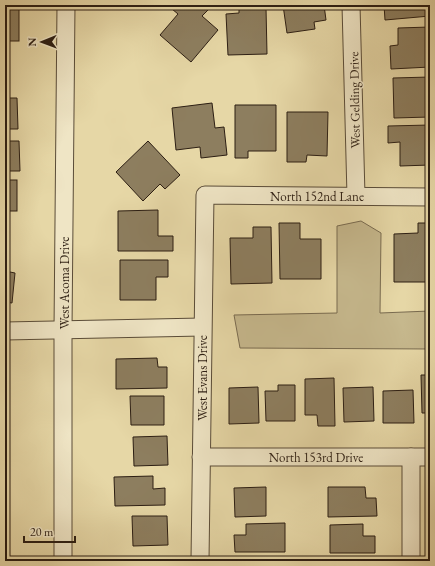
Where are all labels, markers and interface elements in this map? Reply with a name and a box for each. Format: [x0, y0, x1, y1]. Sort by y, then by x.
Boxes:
north arrow [22, 22, 62, 62]
text: N [25, 38, 39, 47]
street label: West Gelding Drive [345, 51, 364, 149]
street label: North 152nd Lane [270, 188, 364, 205]
street label: West Acoma Drive [56, 237, 73, 329]
street label: West Evans Drive [194, 335, 211, 421]
street label: North 153rd Drive [269, 449, 363, 466]
scale bar [24, 518, 75, 544]
text: 20 m [30, 524, 54, 540]

